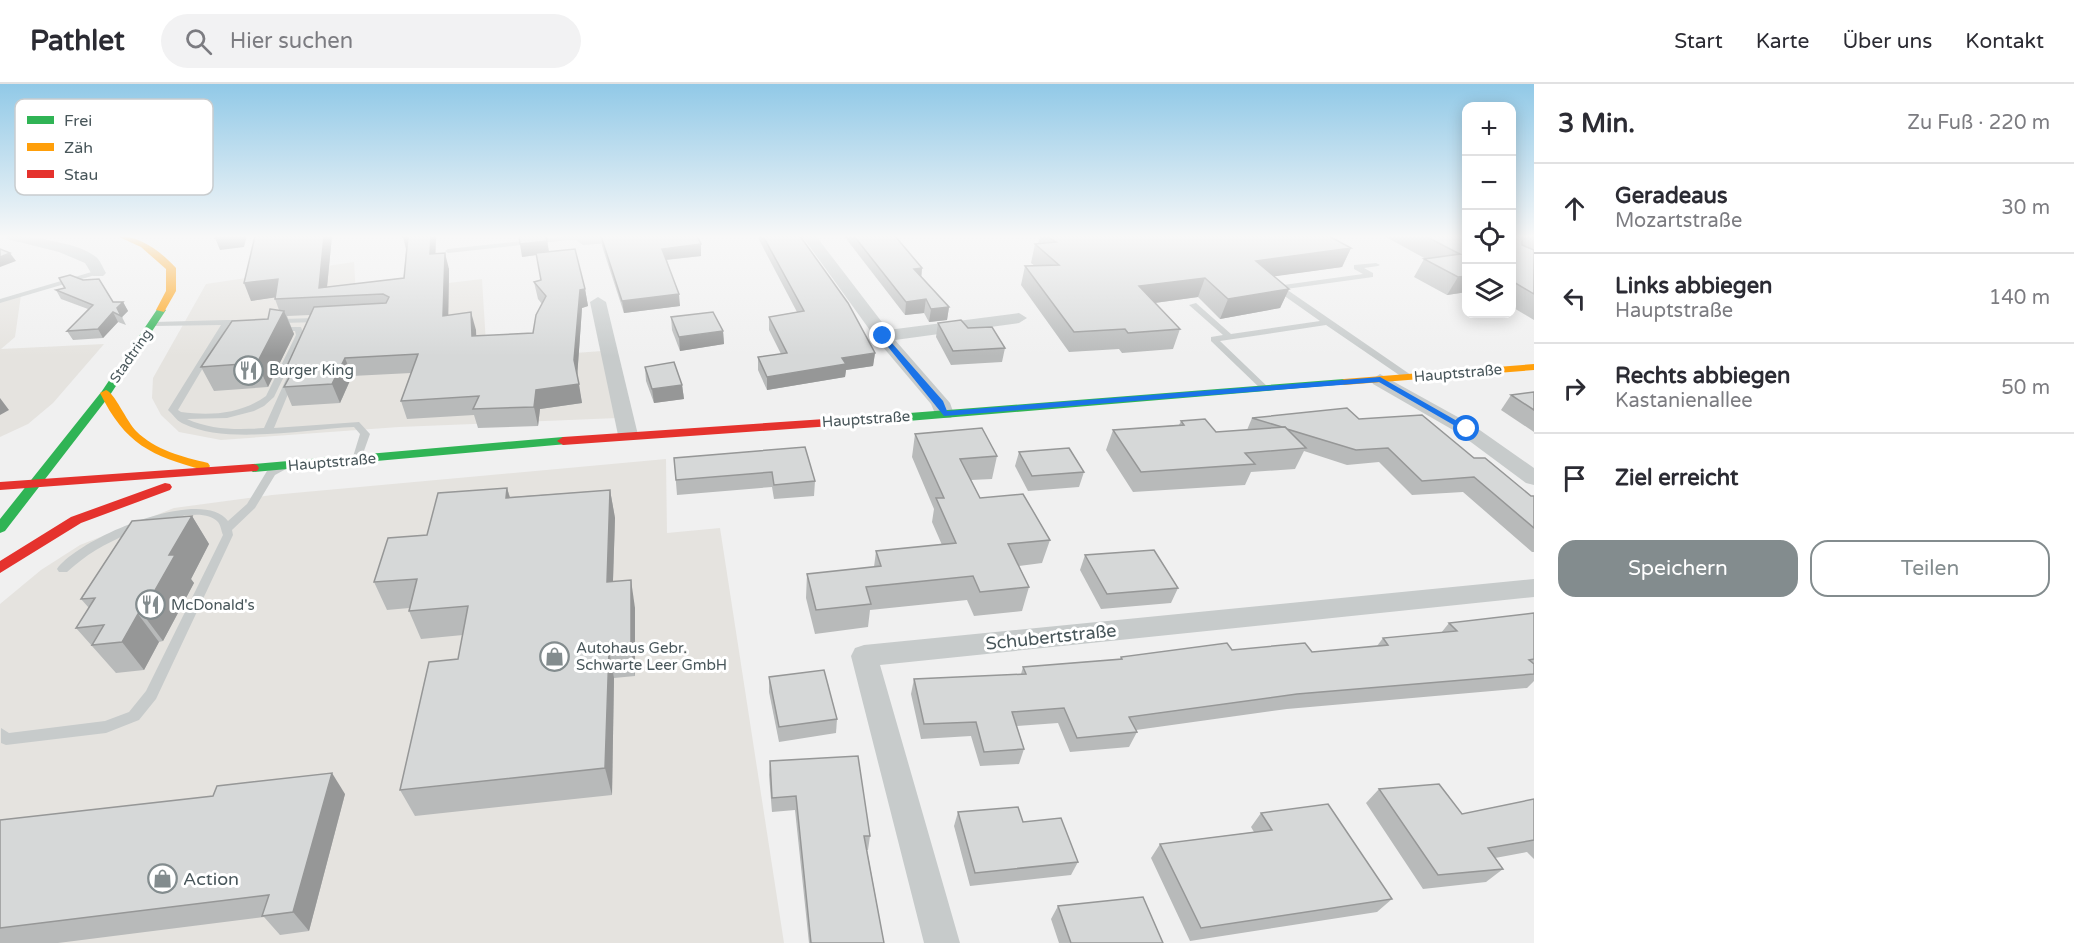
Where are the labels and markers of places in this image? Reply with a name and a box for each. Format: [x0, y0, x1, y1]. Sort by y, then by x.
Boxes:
restaurant icon: Burger King [232, 354, 264, 386]
place label: Burger King [269, 361, 354, 379]
restaurant icon: McDonald's [134, 589, 166, 621]
place label: McDonald's [171, 596, 255, 614]
place label: Autohaus Gebr. Schwarte Leer GmbH [576, 639, 727, 674]
shop icon: Autohaus Gebr. Schwarte Leer GmbH [539, 641, 571, 673]
shop icon: Action [146, 863, 178, 895]
place label: Action [183, 868, 239, 890]

